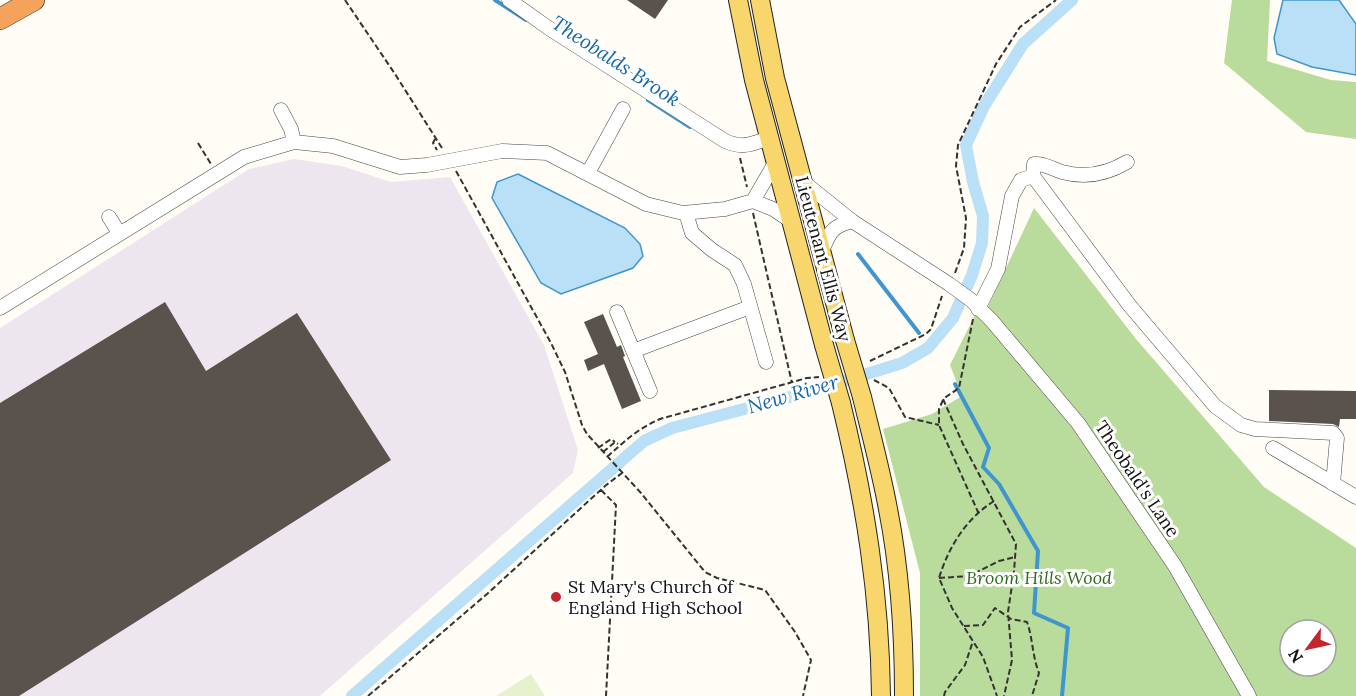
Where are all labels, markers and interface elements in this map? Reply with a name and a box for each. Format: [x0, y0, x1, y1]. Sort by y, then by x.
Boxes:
water label: Theobalds Brook [547, 10, 685, 111]
street label: Lieutenant Ellis Way [790, 174, 857, 345]
water label: New River [744, 368, 842, 418]
street label: Theobald's Lane [1090, 416, 1185, 542]
park label: Broom Hills Wood [966, 566, 1112, 589]
place label: St Mary's Church of England High School [568, 575, 743, 619]
marker: St Mary's Church of England High School [549, 590, 563, 604]
north arrow [1278, 618, 1338, 678]
text: N [1284, 646, 1307, 667]

